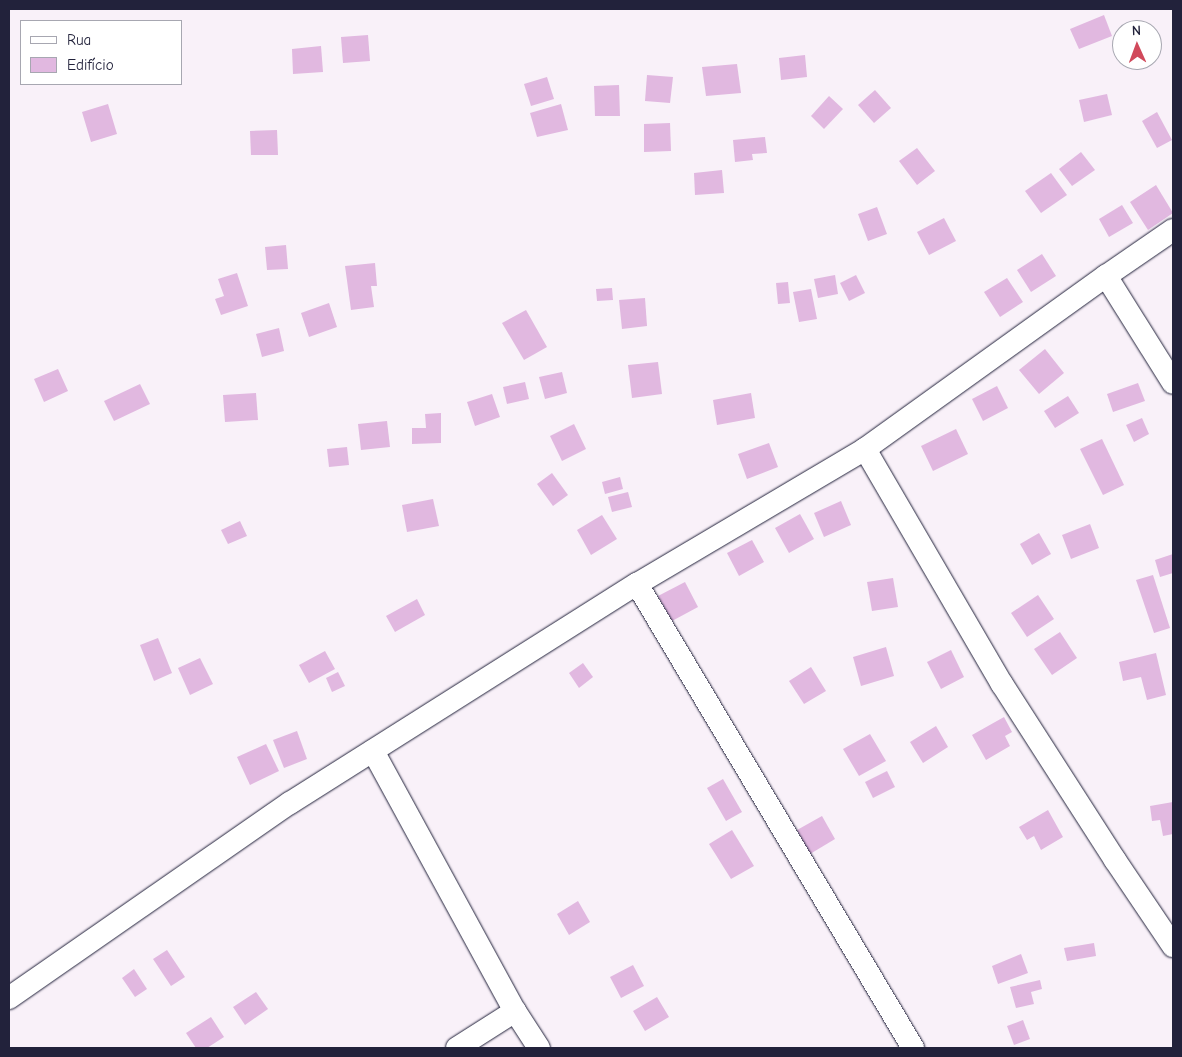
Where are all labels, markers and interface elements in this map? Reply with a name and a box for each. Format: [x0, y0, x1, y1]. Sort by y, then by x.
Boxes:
legend [20, 20, 182, 85]
north arrow [1112, 20, 1162, 70]
text: N [1132, 22, 1141, 39]
text: Rua [67, 31, 91, 49]
text: Edifício [67, 56, 114, 74]

